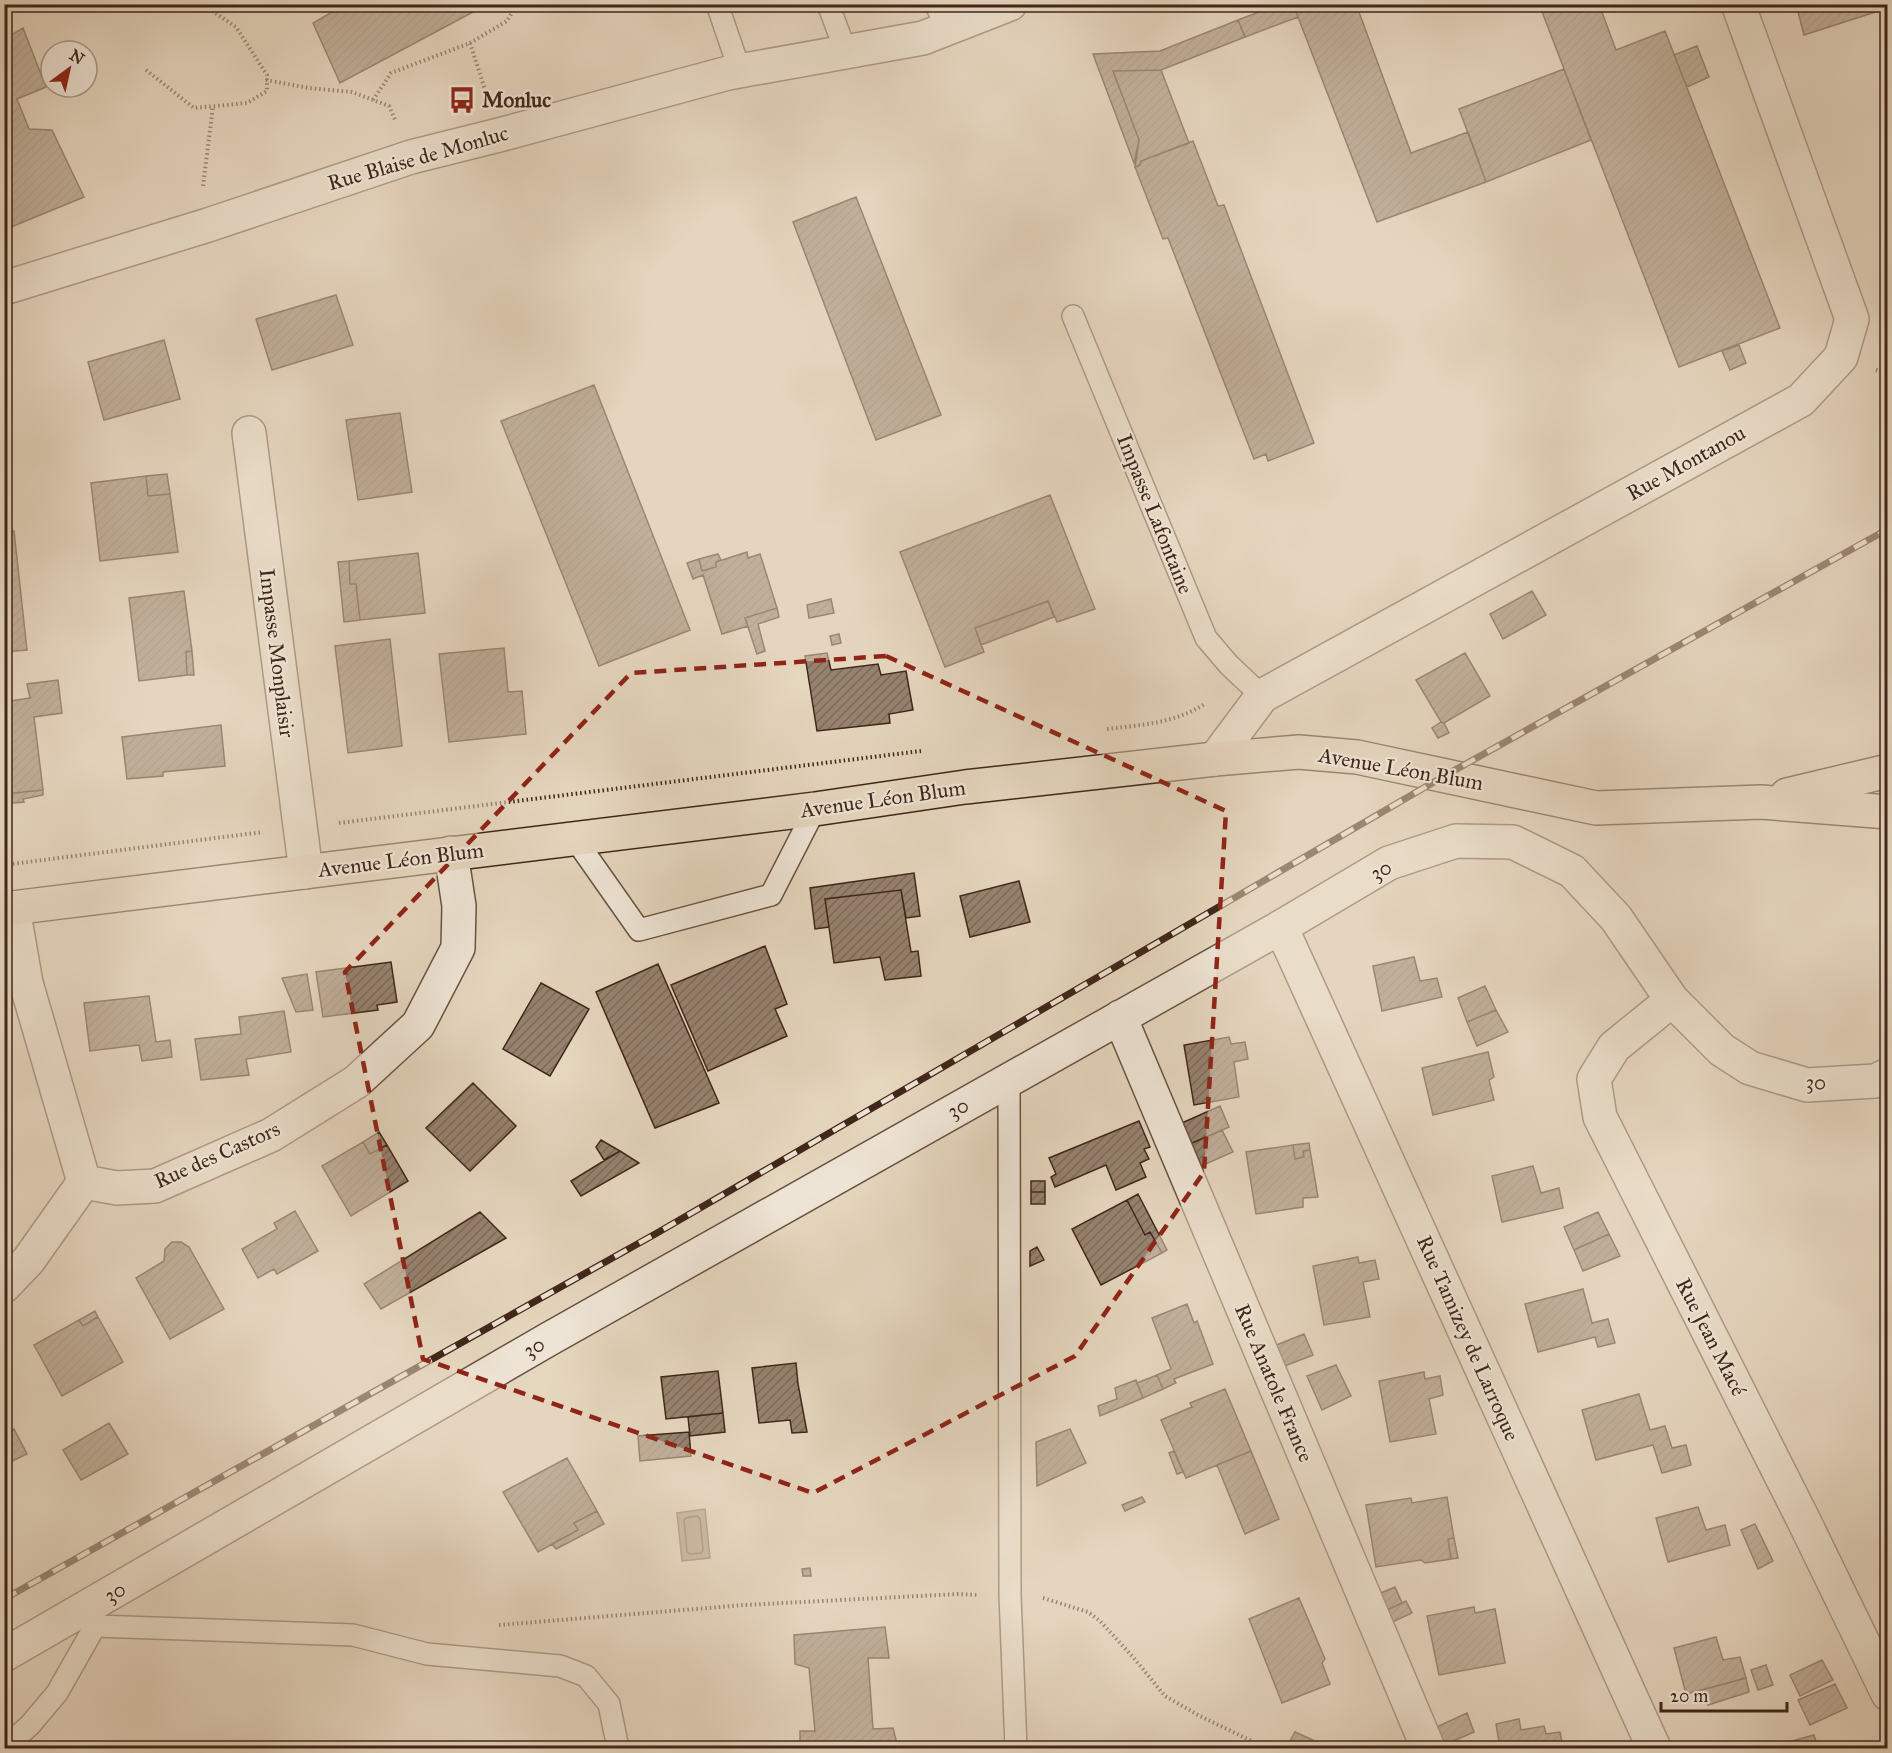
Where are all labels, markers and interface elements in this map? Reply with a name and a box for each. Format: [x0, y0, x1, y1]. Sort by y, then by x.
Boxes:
north arrow [39, 39, 99, 99]
text: N [66, 45, 88, 69]
bus stop icon: Monluc [447, 85, 477, 115]
place label: Monluc [482, 87, 551, 113]
street label: Rue Blaise de Monluc [324, 120, 512, 196]
street label: Rue Montanou [1622, 420, 1750, 506]
street label: Impasse Lafontaine [1111, 430, 1199, 598]
street label: Impasse Monplaisir [254, 567, 300, 739]
street label: Avenue Léon Blum [1316, 742, 1486, 796]
street label: Avenue Léon Blum [798, 774, 968, 824]
street label: Avenue Léon Blum [316, 837, 486, 883]
street label: 30 [1366, 854, 1396, 886]
street label: 30 [1805, 1069, 1827, 1095]
street label: 30 [943, 1092, 973, 1124]
street label: Rue des Castors [150, 1116, 284, 1194]
street label: Rue Tamizey de Larroque [1411, 1231, 1525, 1445]
street label: Rue Jean Macé [1670, 1274, 1752, 1400]
street label: Rue Anatole France [1229, 1300, 1319, 1466]
street label: 30 [519, 1331, 549, 1363]
street label: 30 [100, 1576, 130, 1608]
scale bar [1661, 1675, 1787, 1713]
text: 20 m [1670, 1685, 1708, 1707]

